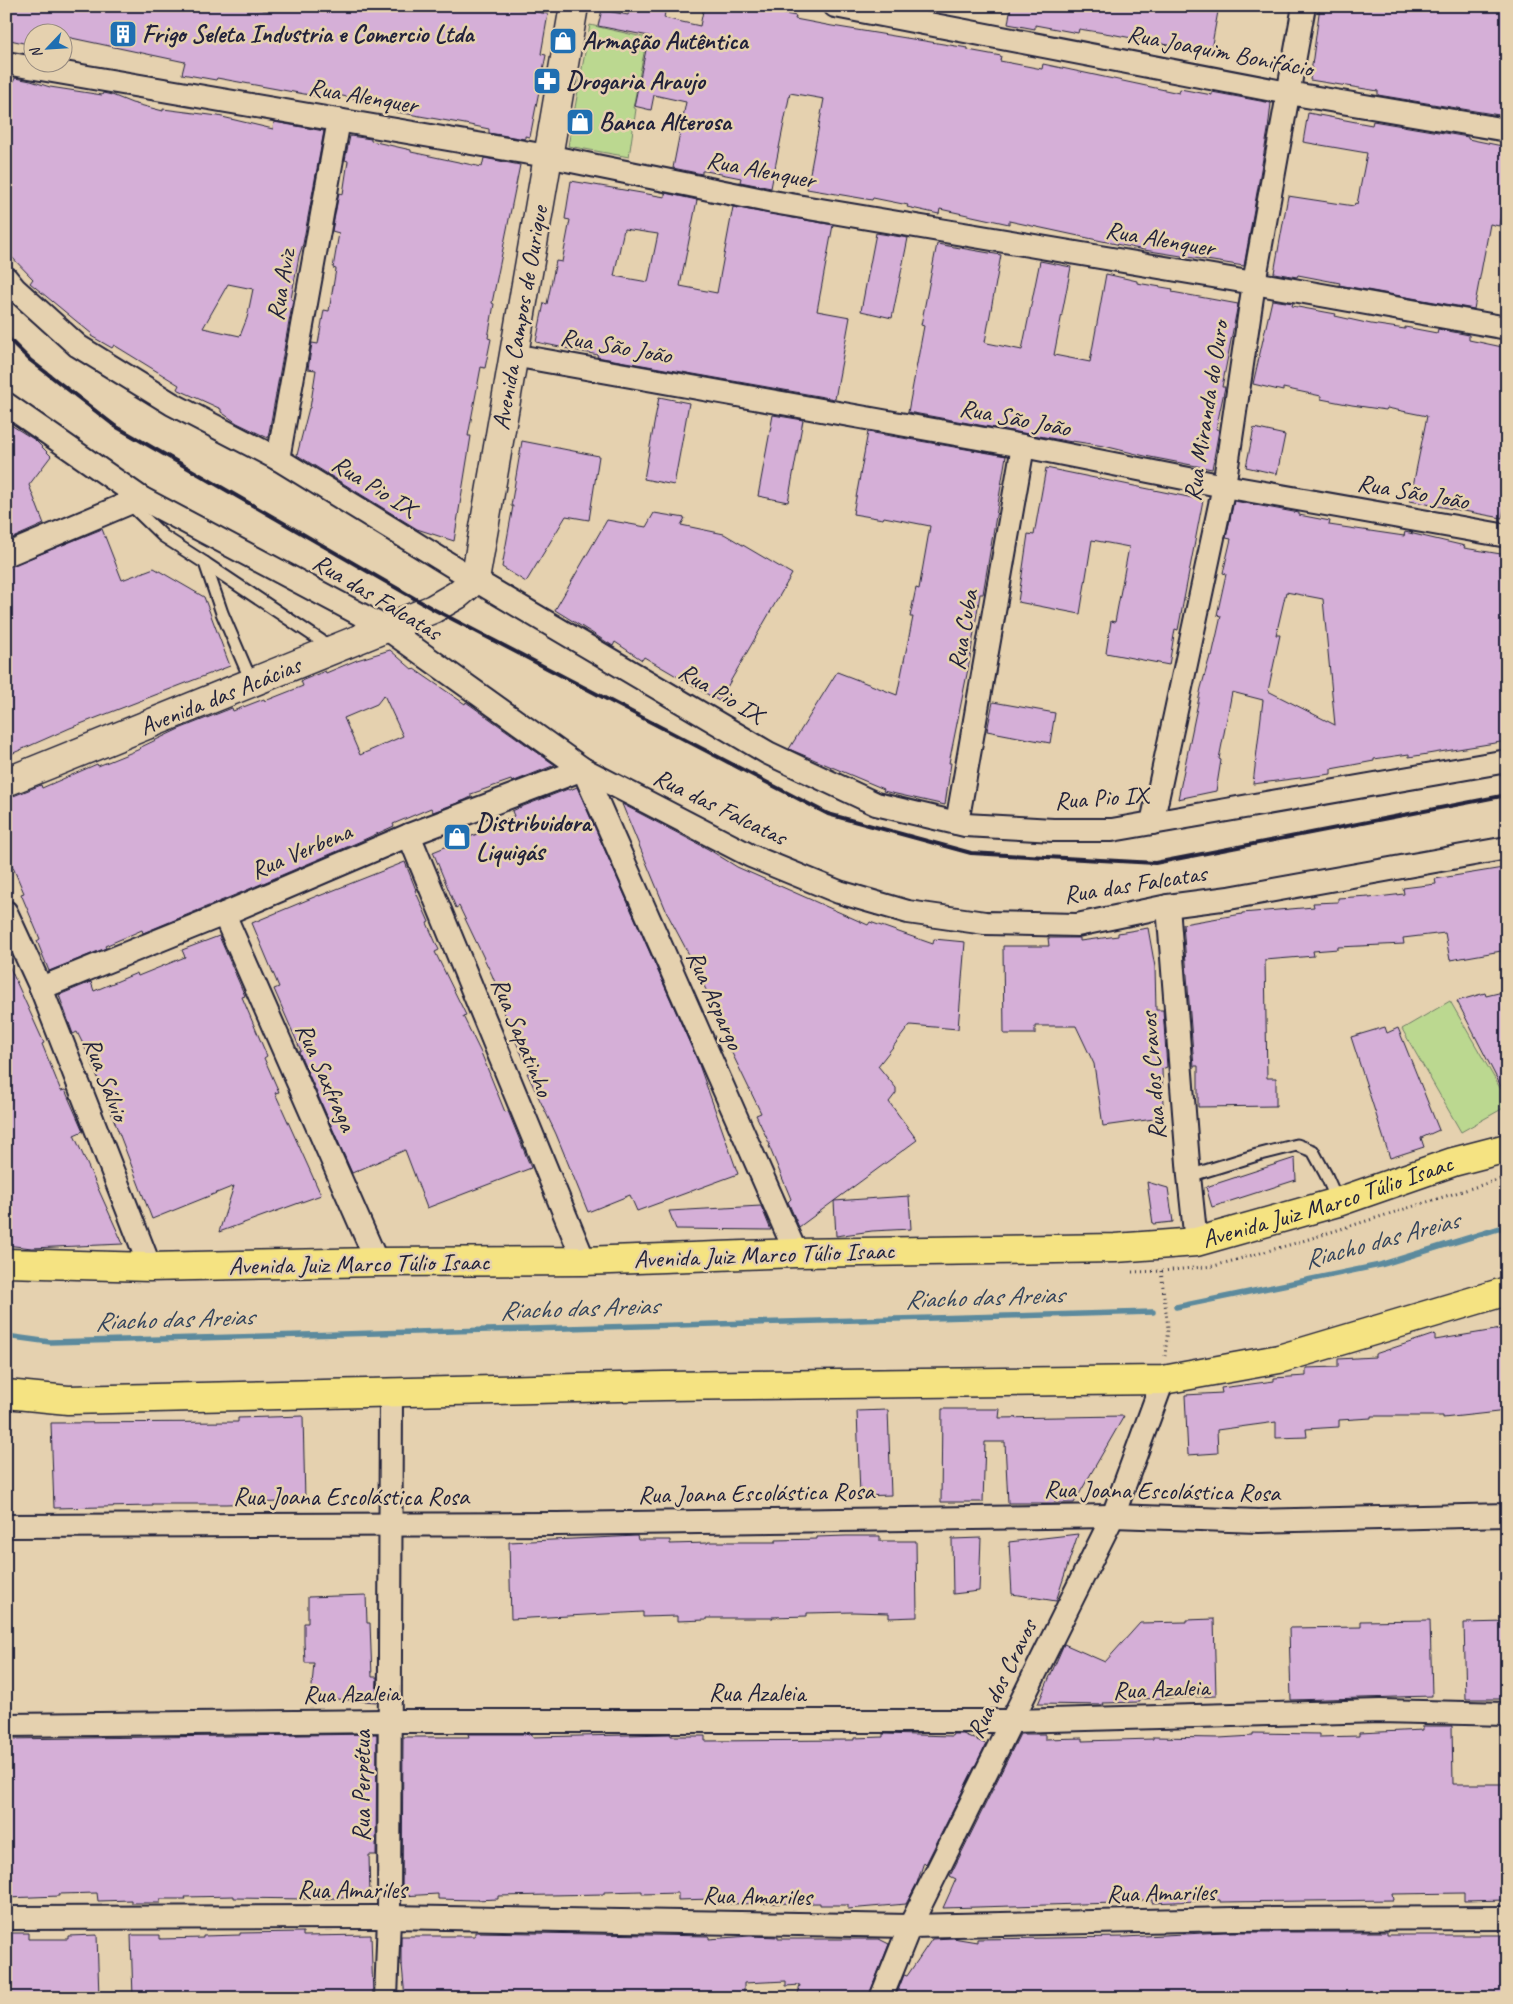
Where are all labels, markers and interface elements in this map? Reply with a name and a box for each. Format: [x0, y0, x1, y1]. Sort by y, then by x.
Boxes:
street label: Rua Joaquim Bonifácio [1124, 17, 1319, 85]
place label: Frigo Seleta Industria e Comercio Ltda [142, 18, 475, 50]
building icon: Frigo Seleta Industria e Comercio Ltda [108, 19, 138, 49]
north arrow [22, 22, 72, 72]
place label: Armação Autêntica [582, 25, 750, 57]
shop icon: Armação Autêntica [548, 26, 578, 56]
text: N [26, 44, 46, 61]
place label: Drogaria Araujo [566, 65, 707, 97]
pharmacy icon: Drogaria Araujo [532, 66, 562, 96]
street label: Rua Alenquer [306, 71, 423, 122]
place label: Banca Alterosa [599, 106, 733, 138]
shop icon: Banca Alterosa [565, 107, 595, 137]
street label: Rua Alenquer [704, 144, 821, 197]
street label: Avenida Campos de Ourique [485, 202, 556, 432]
street label: Rua Alenquer [1103, 214, 1220, 265]
street label: Rua Aviz [259, 245, 303, 323]
street label: Rua Miranda do Ouro [1176, 316, 1237, 503]
street label: Rua São João [558, 321, 675, 372]
street label: Rua São João [957, 392, 1074, 445]
street label: Rua Pio IX [326, 448, 425, 526]
street label: Rua São João [1355, 467, 1472, 518]
street label: Rua das Falcatas [307, 546, 449, 649]
street label: Rua Cuba [940, 585, 986, 673]
street label: Avenida das Acácias [135, 648, 308, 743]
street label: Rua Pio IX [673, 655, 773, 733]
street label: Rua das Falcatas [648, 761, 794, 854]
street label: Rua Pio IX [1053, 779, 1152, 817]
place label: Distribuidora Liquigás [476, 807, 593, 868]
street label: Rua Verbena [246, 815, 358, 887]
shop icon: Distribuidora Liquigás [442, 822, 472, 852]
street label: Rua das Falcatas [1061, 857, 1211, 911]
street label: Rua Aspargo [679, 945, 751, 1056]
street label: Rua Sapatinho [484, 973, 561, 1102]
street label: Rua dos Cravos [1132, 1009, 1173, 1141]
street label: Rua Saxfraga [288, 1018, 365, 1138]
street label: Rua Sálvio [75, 1033, 138, 1128]
street label: Avenida Juiz Marco Túlio Isaac [1198, 1147, 1458, 1256]
water label: Riacho das Areias [1300, 1202, 1466, 1276]
street label: Avenida Juiz Marco Túlio Isaac [633, 1234, 896, 1276]
street label: Avenida Juiz Marco Túlio Isaac [228, 1246, 490, 1282]
water label: Riacho das Areias [904, 1278, 1068, 1316]
water label: Riacho das Areias [499, 1289, 663, 1327]
water label: Riacho das Areias [94, 1300, 258, 1338]
street label: Rua Joana Escolástica Rosa [1044, 1473, 1282, 1509]
street label: Rua Joana Escolástica Rosa [638, 1475, 876, 1511]
street label: Rua Joana Escolástica Rosa [233, 1481, 471, 1513]
street label: Rua dos Cravos [960, 1612, 1046, 1744]
street label: Rua Azaleia [1112, 1671, 1213, 1707]
street label: Rua Azaleia [303, 1677, 402, 1711]
street label: Rua Azaleia [709, 1677, 808, 1709]
street label: Rua Perpétua [346, 1728, 378, 1842]
street label: Rua Amariles [297, 1874, 409, 1906]
street label: Rua Amariles [1106, 1876, 1218, 1910]
street label: Rua Amariles [702, 1879, 814, 1913]

